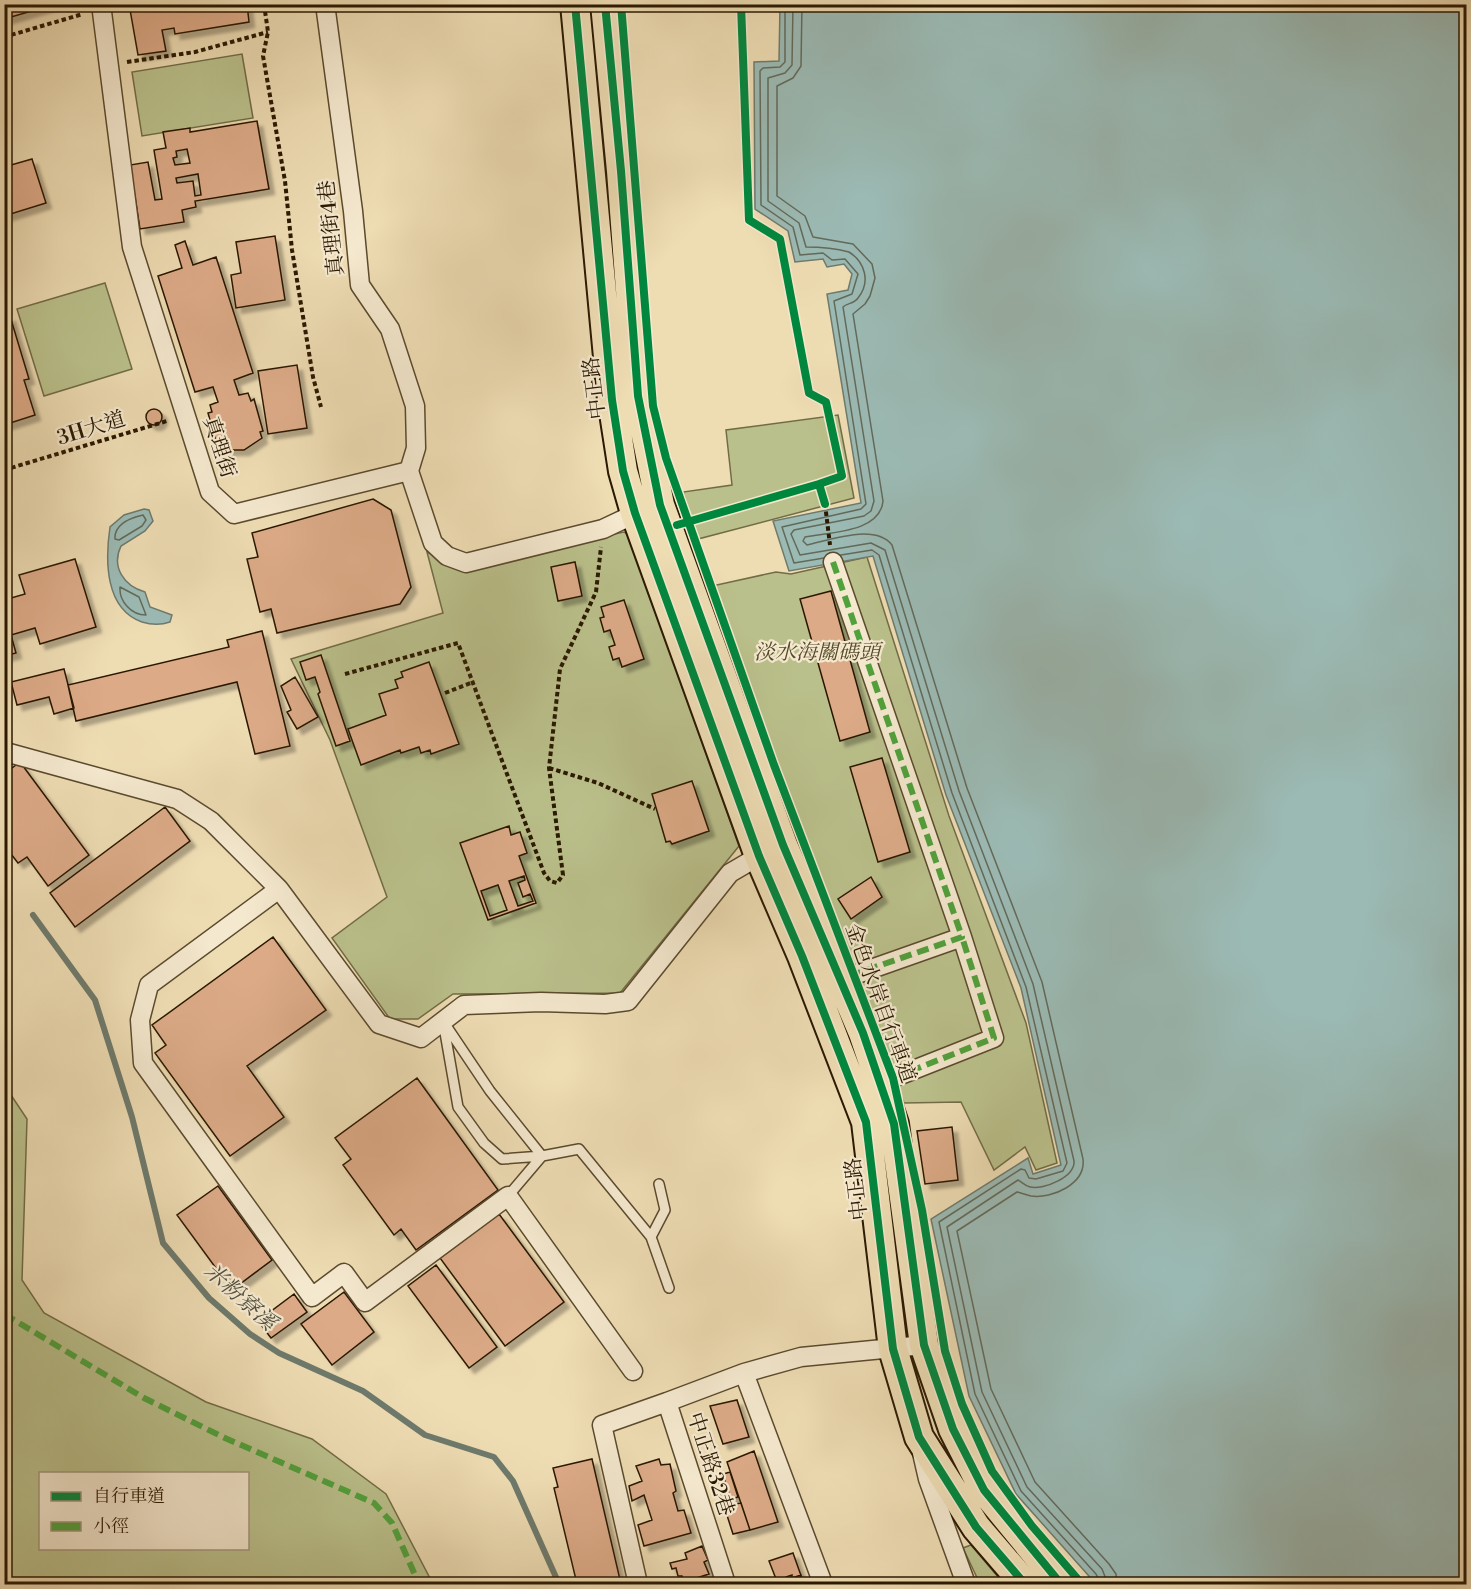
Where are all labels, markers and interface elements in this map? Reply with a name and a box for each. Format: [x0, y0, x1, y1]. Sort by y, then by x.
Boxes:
street label: 真理街4巷 [314, 179, 350, 277]
street label: 中正路 [578, 355, 612, 421]
street label: 3H大道 [54, 406, 129, 452]
street label: 真理街 [197, 413, 241, 481]
park label: 淡水海關碼頭 [754, 640, 884, 666]
street label: 金色水岸自行車道 [839, 920, 921, 1087]
street label: 中正路 [840, 1156, 874, 1222]
water label: 米粉寮溪 [198, 1258, 283, 1338]
street label: 中正路32巷 [681, 1409, 739, 1519]
legend [39, 1472, 249, 1550]
text: 自行車道 [93, 1485, 165, 1508]
text: 小徑 [93, 1515, 129, 1538]

